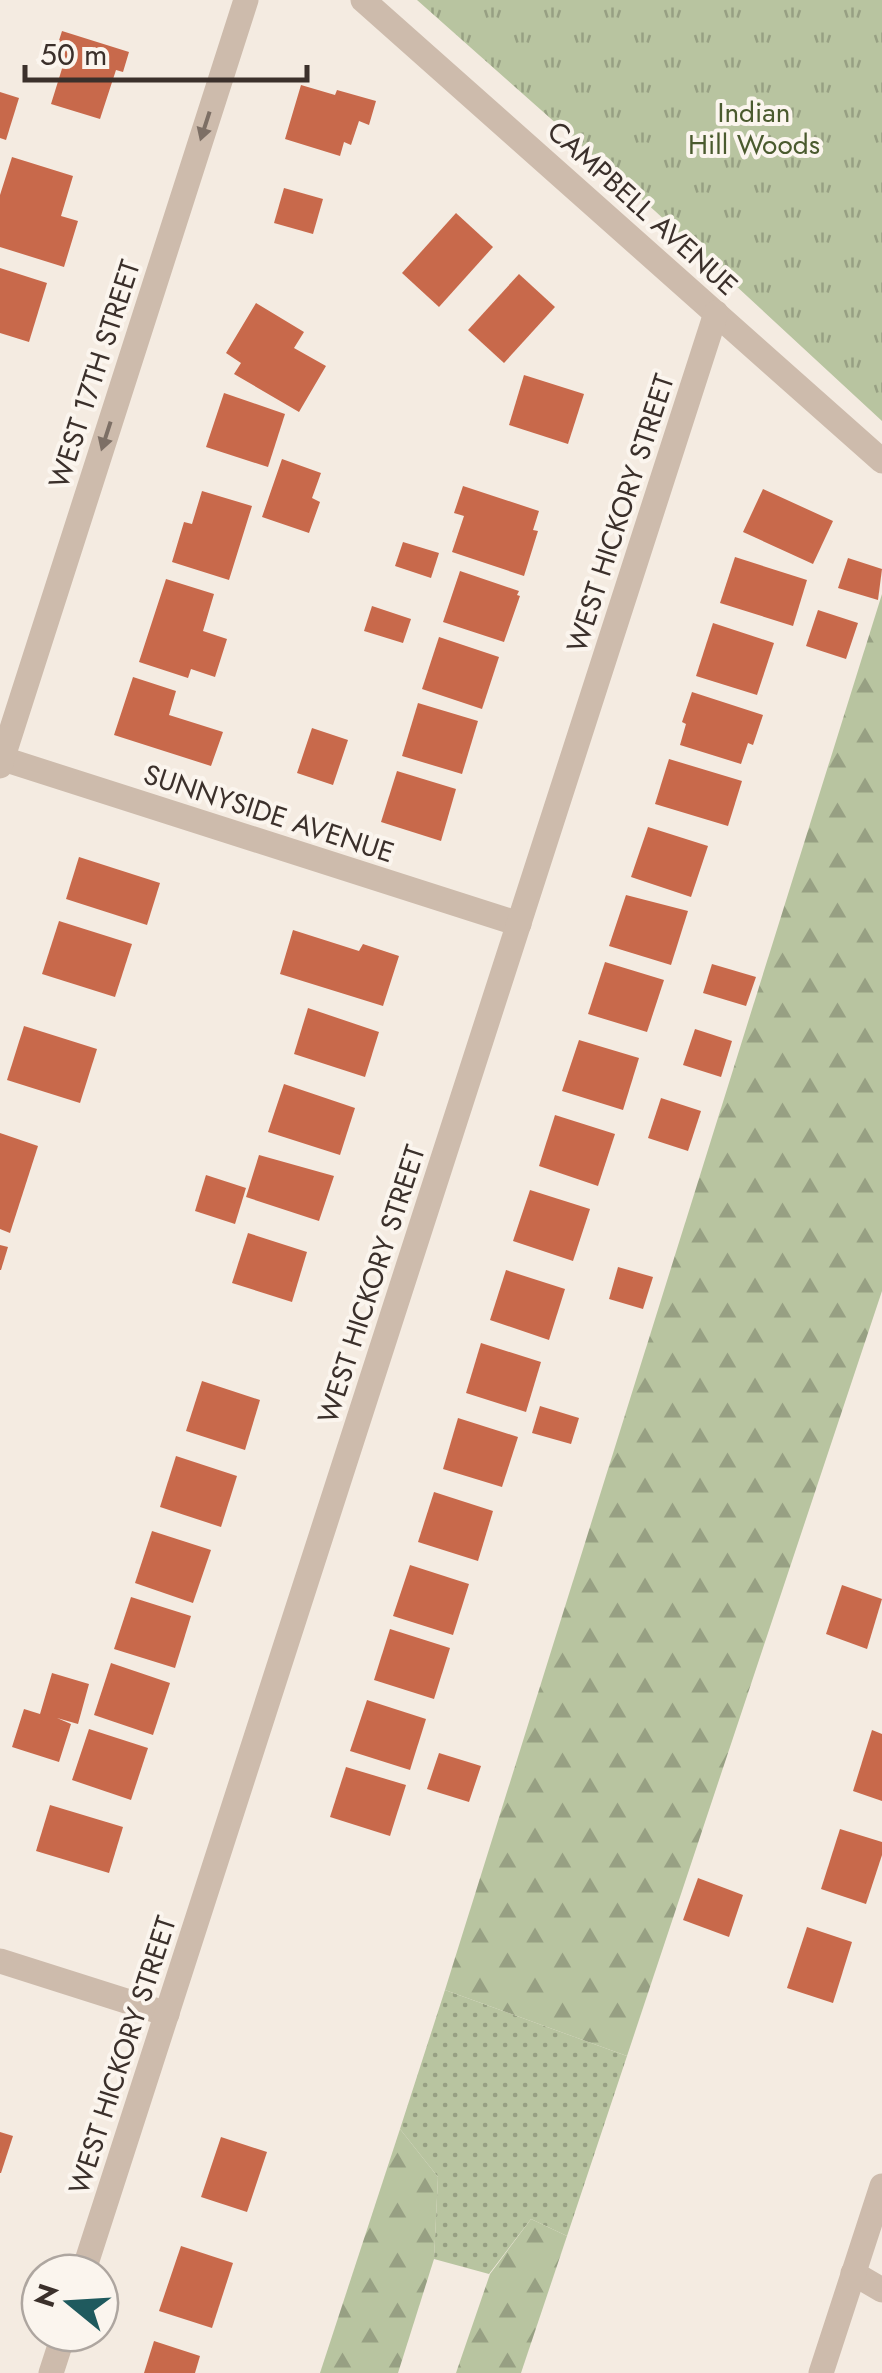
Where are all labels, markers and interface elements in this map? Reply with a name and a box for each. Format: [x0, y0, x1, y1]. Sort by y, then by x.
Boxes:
scale bar [25, 20, 308, 82]
text: 50 m [40, 33, 107, 76]
park label: Indian Hill Woods [688, 92, 820, 165]
one-way arrow [197, 111, 212, 141]
street label: CAMPBELL AVENUE [538, 111, 747, 305]
street label: WEST 17TH STREET [38, 255, 151, 493]
street label: WEST HICKORY STREET [556, 369, 685, 657]
one-way arrow [98, 421, 113, 451]
street label: SUNNYSIDE AVENUE [138, 754, 399, 873]
street label: WEST HICKORY STREET [307, 1140, 436, 1428]
street label: WEST HICKORY STREET [58, 1911, 187, 2199]
north arrow [20, 2253, 120, 2353]
text: N [24, 2279, 70, 2312]

